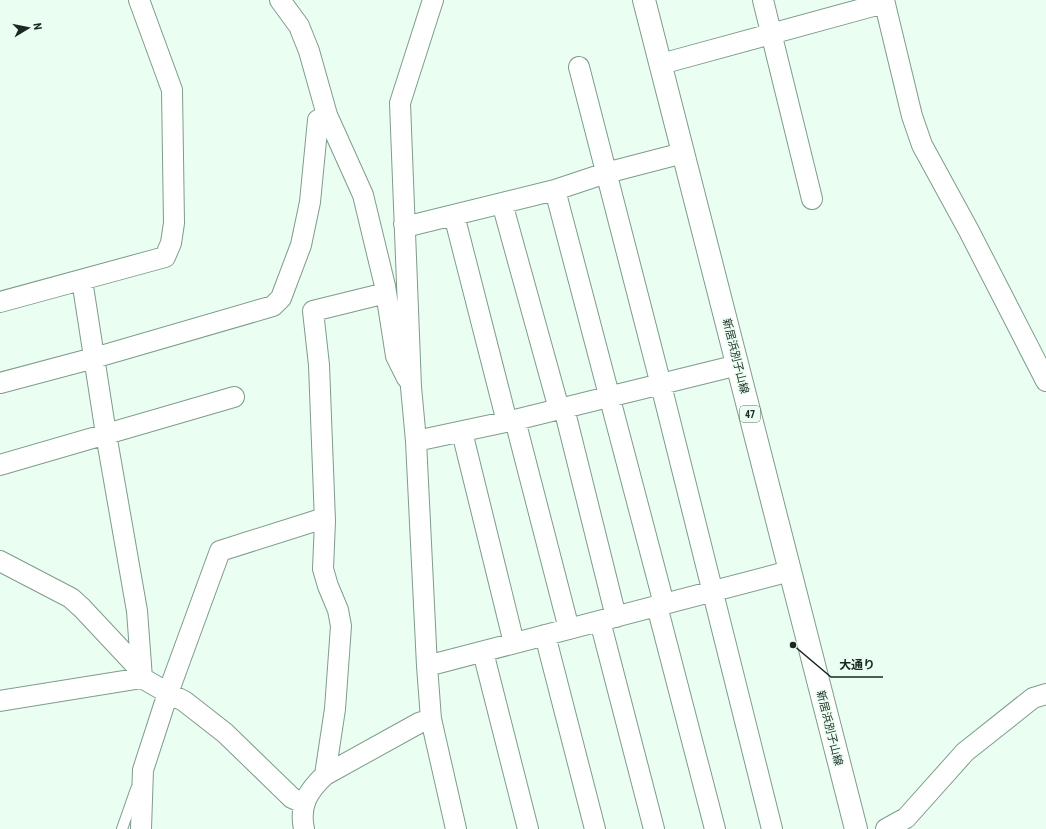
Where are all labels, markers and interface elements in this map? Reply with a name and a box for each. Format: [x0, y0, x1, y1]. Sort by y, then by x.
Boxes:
north arrow [8, 8, 48, 48]
text: N [30, 22, 44, 31]
street label: 新居浜別子山線 [720, 317, 751, 395]
road number: 47 [740, 406, 760, 422]
callout: 大通り [831, 653, 883, 677]
text: 大通り [839, 658, 875, 672]
street label: 新居浜別子山線 [814, 689, 845, 767]

